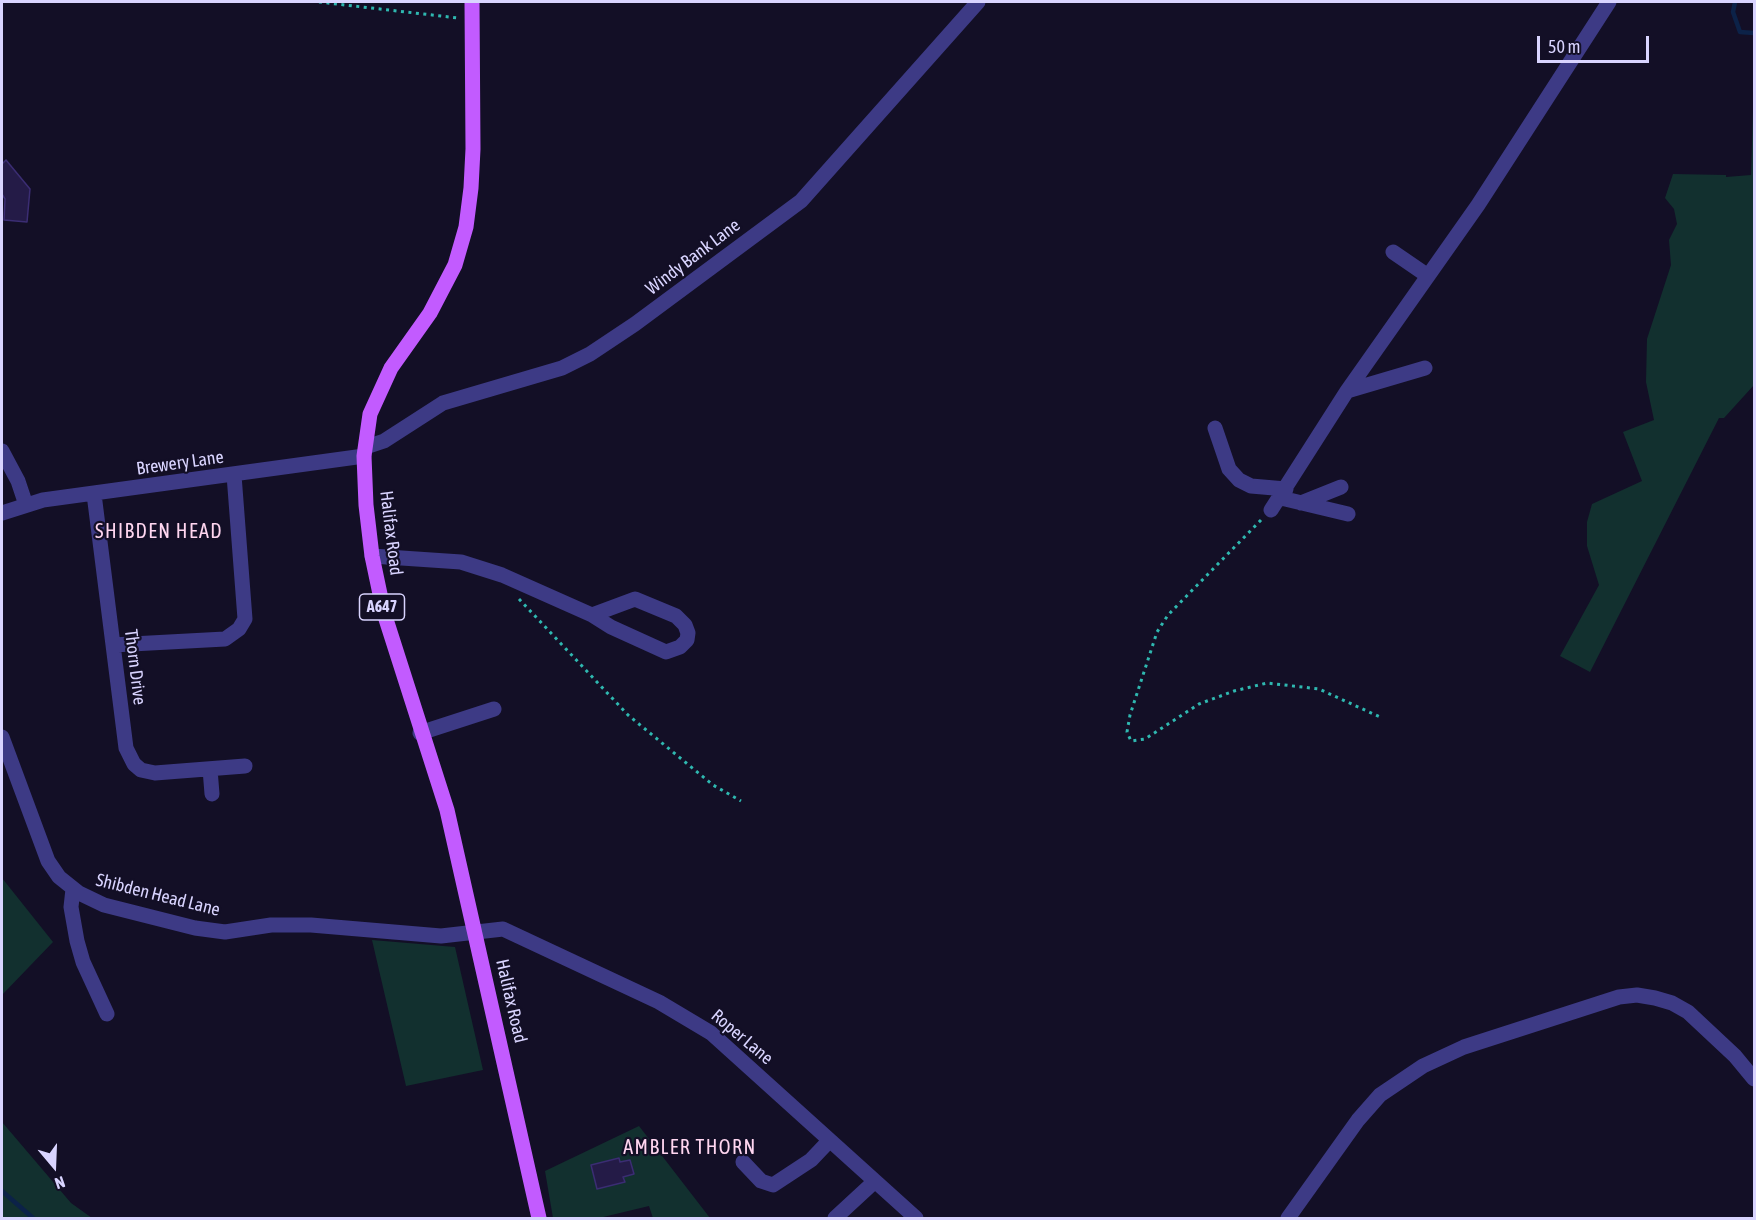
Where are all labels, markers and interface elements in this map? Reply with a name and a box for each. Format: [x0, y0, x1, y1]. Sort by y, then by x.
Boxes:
scale bar [1540, 24, 1652, 62]
text: 50 m [1548, 36, 1580, 57]
street label: Windy Bank Lane [642, 214, 744, 300]
street label: Brewery Lane [135, 446, 225, 480]
street label: Halifax Road [375, 489, 407, 577]
district label: SHIBDEN HEAD [95, 520, 223, 544]
road number: A647 [360, 594, 404, 620]
street label: Thorn Drive [120, 628, 150, 706]
street label: Shibden Head Lane [94, 869, 222, 921]
street label: Halifax Road [491, 957, 531, 1045]
street label: Roper Lane [707, 1005, 777, 1069]
north arrow [24, 1136, 84, 1196]
district label: AMBLER THORN [623, 1136, 757, 1160]
text: N [52, 1173, 67, 1193]

